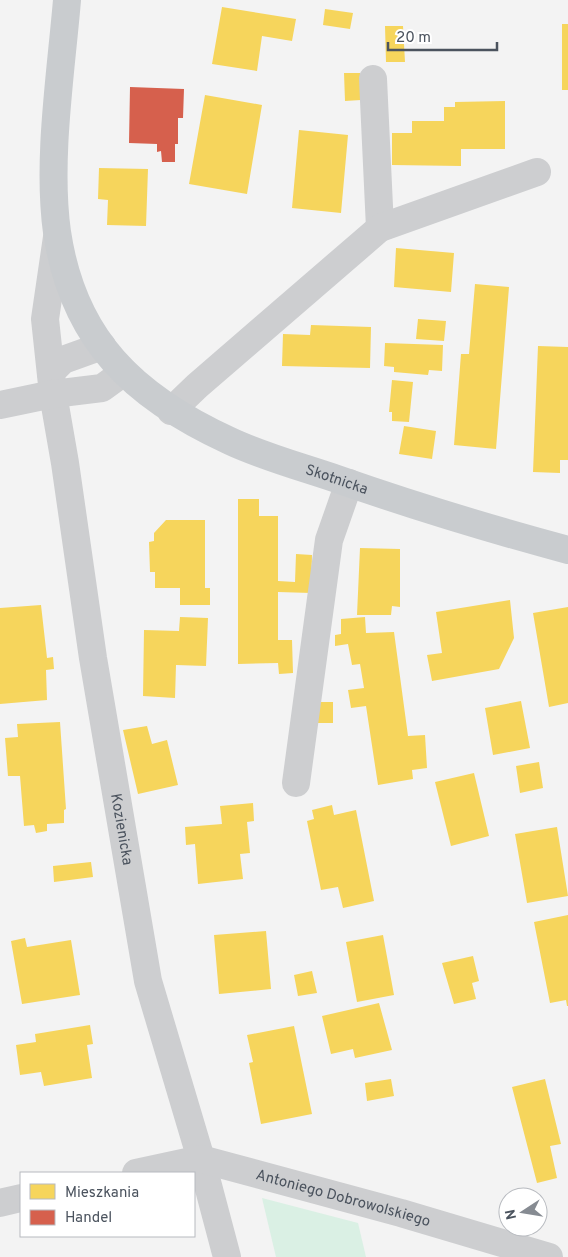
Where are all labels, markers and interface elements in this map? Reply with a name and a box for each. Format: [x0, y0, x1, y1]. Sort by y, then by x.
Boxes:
scale bar [388, 20, 497, 52]
text: 20 m [396, 29, 431, 48]
street label: Skotnicka [303, 461, 370, 500]
street label: Kozienicka [105, 792, 136, 867]
street label: Antoniego Dobrowolskiego [253, 1166, 433, 1232]
legend [20, 1172, 195, 1237]
text: Mieszkania [65, 1184, 139, 1203]
north arrow [498, 1187, 548, 1237]
text: N [502, 1208, 521, 1221]
text: Handel [65, 1209, 112, 1228]

